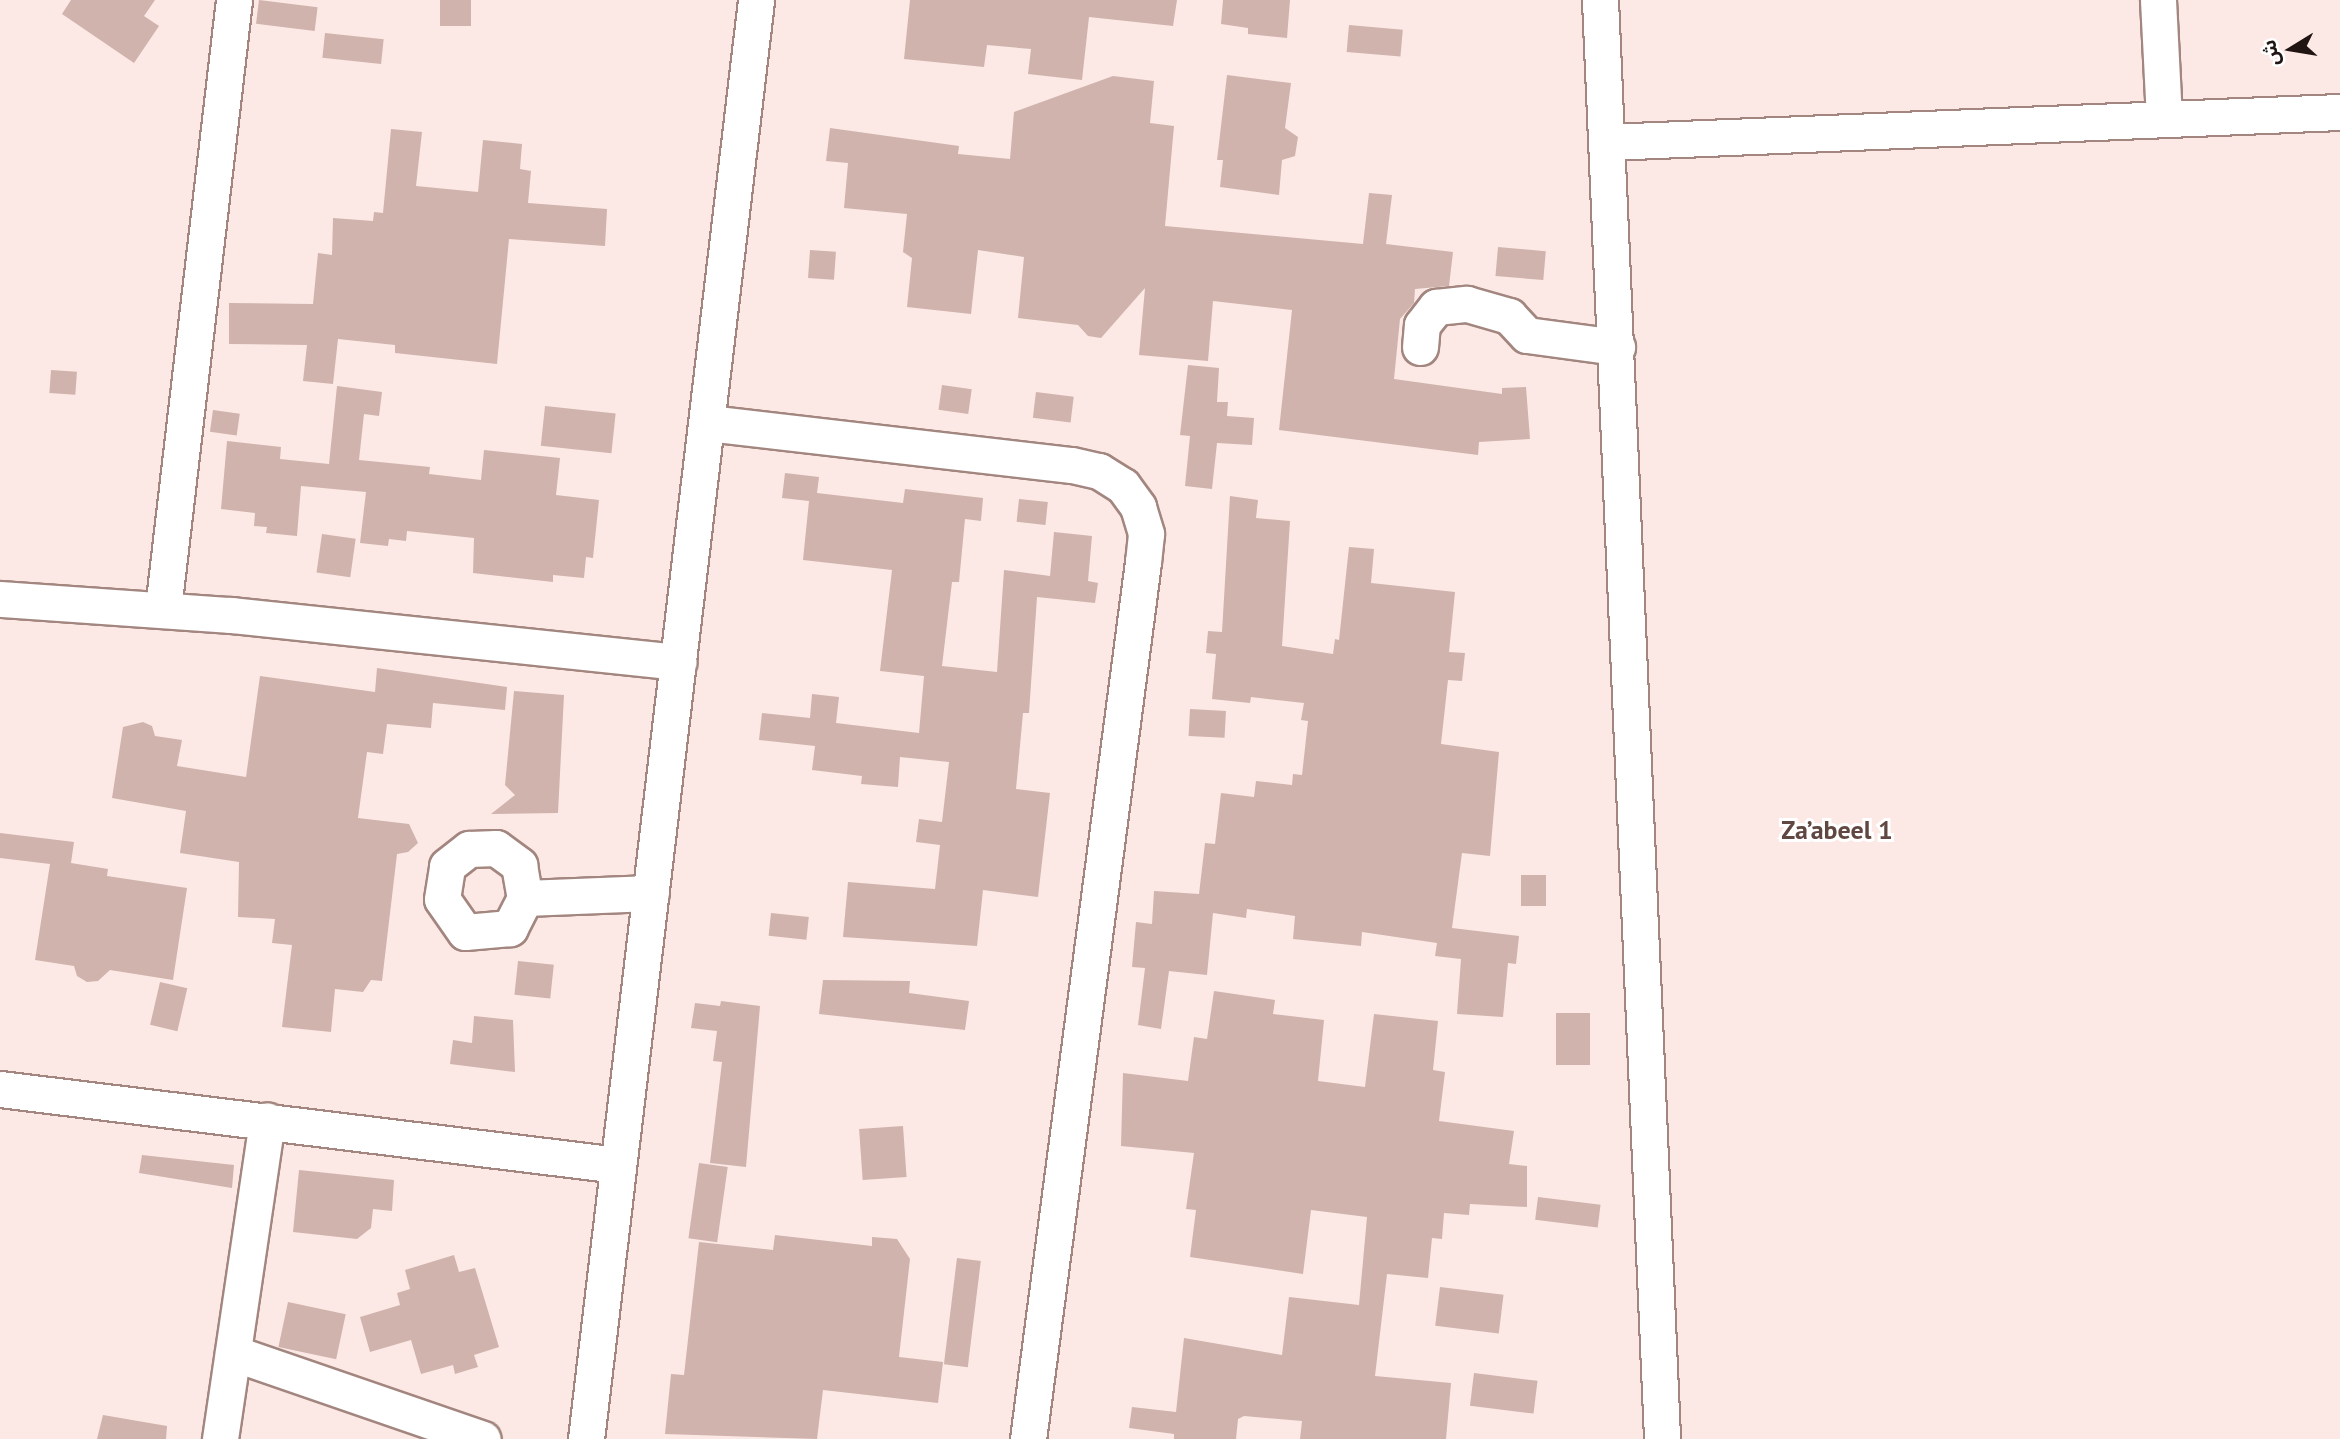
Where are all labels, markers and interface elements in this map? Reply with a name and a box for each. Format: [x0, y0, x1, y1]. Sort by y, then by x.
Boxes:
north arrow [2256, 14, 2326, 84]
text: ش [2256, 38, 2285, 68]
district label: Za’abeel 1 [1781, 814, 1893, 846]

